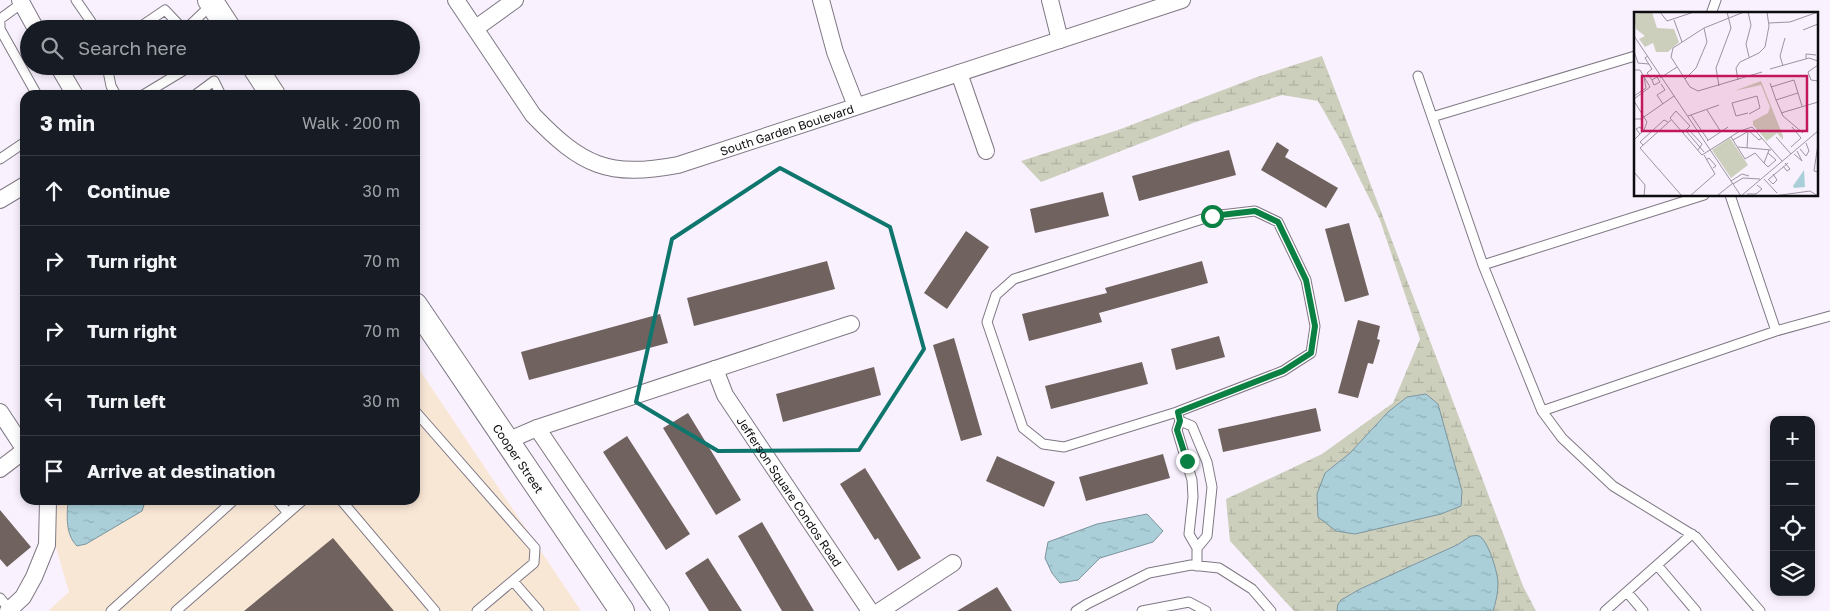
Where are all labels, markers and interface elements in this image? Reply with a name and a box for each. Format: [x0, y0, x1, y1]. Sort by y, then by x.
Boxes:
inset map [1634, 12, 1818, 196]
search box [20, 20, 420, 75]
icon: search [38, 34, 66, 62]
text: Search here [78, 36, 187, 59]
street label: South Garden Boulevard [718, 100, 856, 158]
text: 3 min [40, 110, 95, 136]
text: Walk · 200 m [302, 113, 400, 133]
icon: ahead [40, 177, 68, 205]
text: Continue [87, 179, 170, 202]
text: 30 m [363, 181, 400, 201]
route start [1201, 205, 1224, 228]
icon: right [40, 247, 68, 275]
text: Turn right [87, 249, 177, 272]
text: 70 m [363, 251, 400, 271]
icon: right [40, 317, 68, 345]
text: Turn right [87, 319, 177, 342]
text: 70 m [363, 321, 400, 341]
icon: left [40, 387, 68, 415]
text: Turn left [87, 389, 166, 412]
text: 30 m [363, 391, 400, 411]
street label: Jefferson Square Condos Road [734, 413, 846, 569]
map controls [1770, 416, 1815, 596]
button: + [1770, 416, 1815, 461]
street label: Cooper Street [490, 421, 547, 496]
route end [1176, 450, 1199, 473]
icon: arrive [40, 457, 68, 485]
text: Arrive at destination [87, 459, 275, 482]
button: − [1770, 461, 1815, 506]
button: locate [1770, 506, 1815, 551]
button: layers [1770, 551, 1815, 596]

